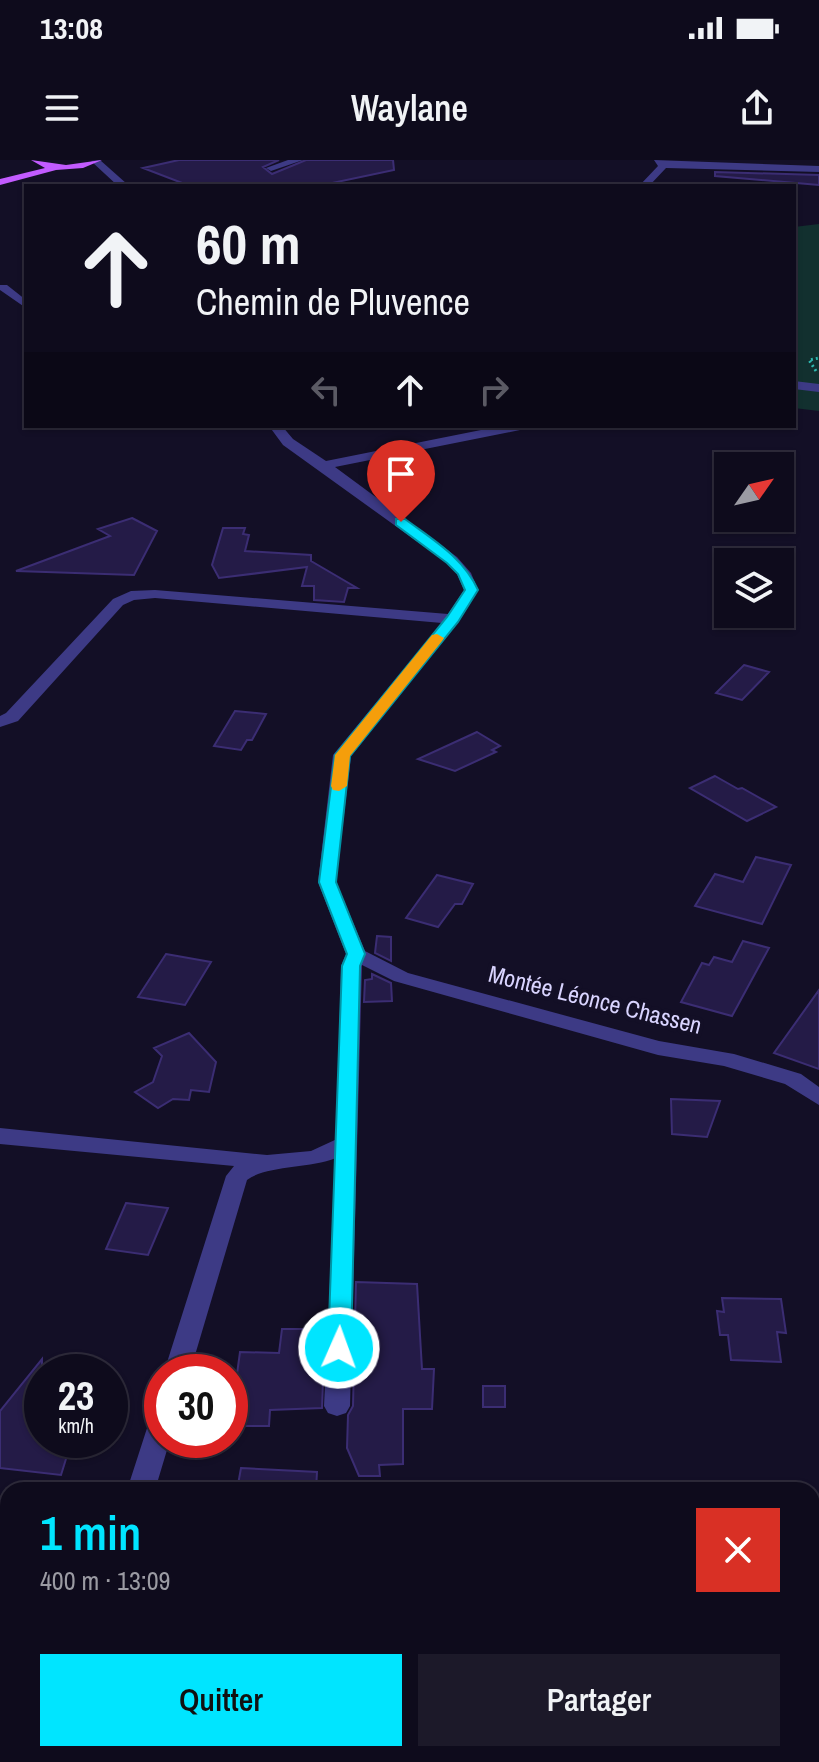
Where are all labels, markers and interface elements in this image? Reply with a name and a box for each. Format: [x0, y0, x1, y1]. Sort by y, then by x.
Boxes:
text: 13:08 [40, 8, 103, 48]
text: Waylane [351, 84, 468, 132]
icon: menu [40, 86, 84, 130]
icon: share [735, 86, 779, 130]
text: 60 m [196, 206, 301, 281]
icon: ahead [64, 216, 168, 320]
text: Chemin de Pluvence [196, 278, 470, 326]
icon: left [304, 368, 348, 412]
icon: ahead [388, 368, 432, 412]
icon: right [472, 368, 516, 412]
pin [367, 440, 435, 522]
icon: arrive [379, 452, 423, 496]
north arrow [714, 452, 794, 532]
map controls [714, 452, 794, 628]
button: layers [714, 548, 794, 628]
street label: Montée Léonce Chassen [485, 957, 705, 1041]
position arrow [297, 1306, 381, 1390]
speed limit sign: 30 [144, 1354, 248, 1458]
text: 23 [58, 1369, 94, 1422]
text: km/h [58, 1412, 94, 1439]
text: 1 min [40, 1500, 141, 1565]
button: close [696, 1508, 780, 1592]
text: 400 m · 13:09 [40, 1563, 170, 1598]
button: Quitter [40, 1654, 402, 1746]
button: Partager [418, 1654, 780, 1746]

